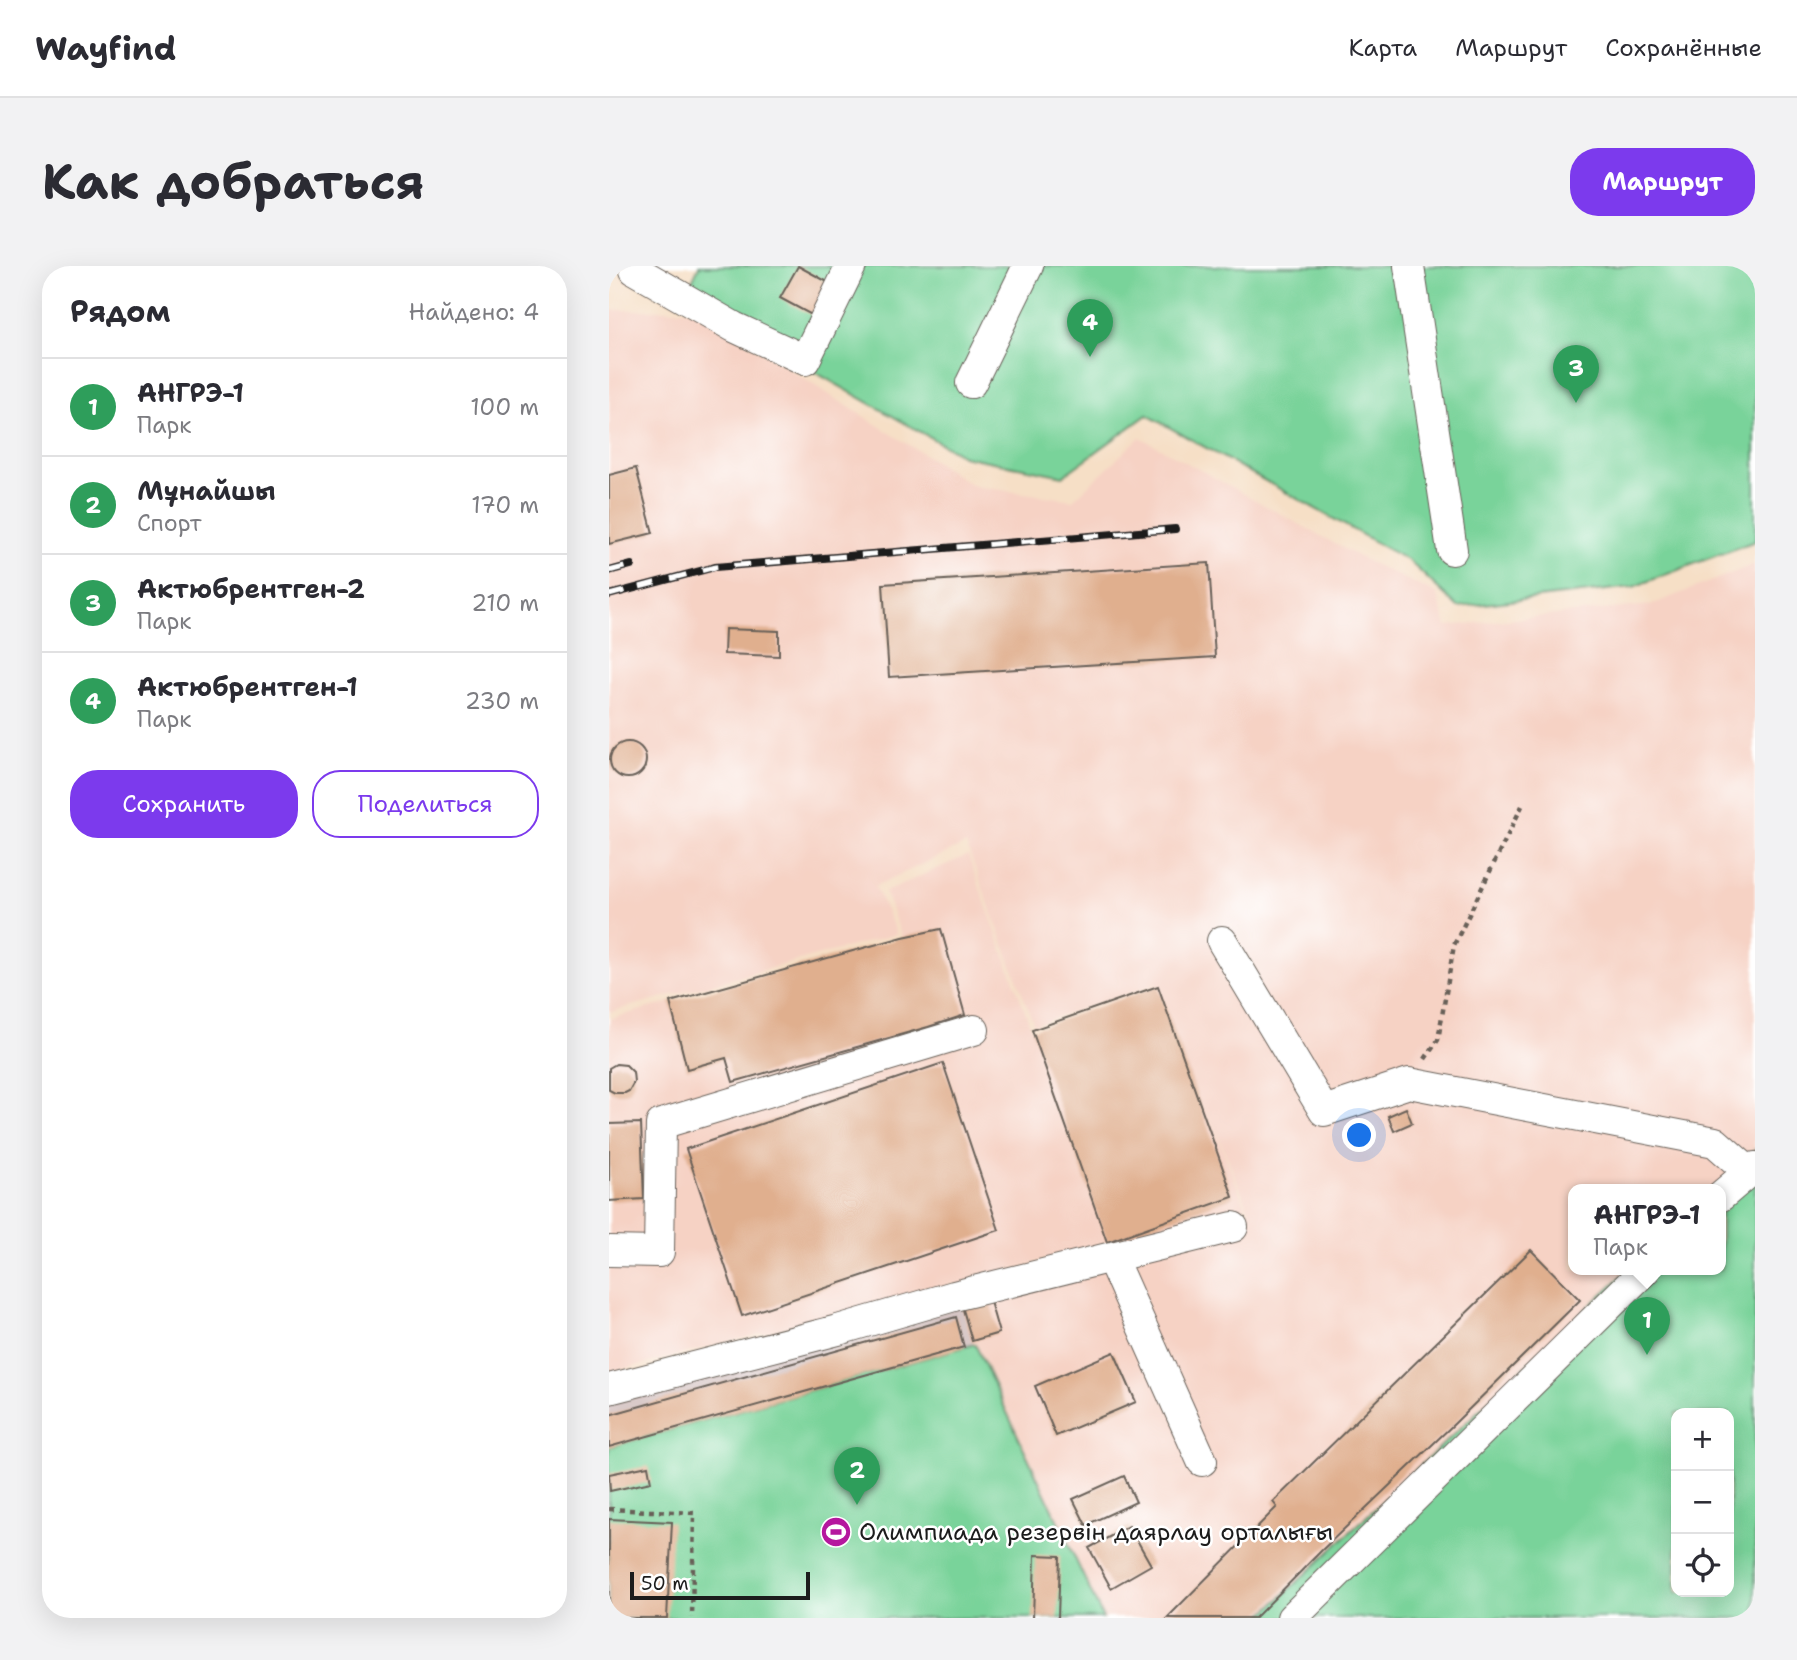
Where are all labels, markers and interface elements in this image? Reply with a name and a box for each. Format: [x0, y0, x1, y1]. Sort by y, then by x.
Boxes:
text: Wayfind [35, 26, 176, 71]
text: Карта [1349, 32, 1417, 64]
text: Маршрут [1455, 32, 1567, 64]
text: Сохранённые [1605, 32, 1762, 64]
button: Маршрут [1570, 148, 1755, 216]
text: Как добраться [42, 149, 424, 215]
text: Рядом [70, 291, 170, 332]
text: Найдено: 4 [409, 297, 539, 327]
pin: 4 [1067, 299, 1113, 357]
pin: 3 [1553, 345, 1599, 403]
text: АНГРЭ-1 [137, 375, 244, 410]
text: 1 [88, 392, 98, 422]
text: 100 m [470, 392, 539, 422]
text: Парк [137, 410, 192, 440]
text: Мұнайшы [137, 473, 276, 508]
text: 2 [85, 490, 101, 520]
text: 170 m [471, 490, 539, 520]
text: Спорт [137, 508, 202, 538]
text: Актюбрентген-2 [137, 571, 365, 606]
text: 3 [85, 588, 101, 618]
text: 210 m [471, 588, 539, 618]
text: Парк [137, 606, 192, 636]
text: Актюбрентген-1 [137, 669, 358, 704]
text: 4 [85, 686, 101, 716]
text: 230 m [465, 686, 539, 716]
text: Парк [137, 704, 192, 734]
button: Сохранить [70, 770, 298, 838]
button: Поделиться [312, 770, 539, 838]
your location [1342, 1118, 1376, 1152]
popup [1568, 1184, 1726, 1275]
text: АНГРЭ-1 [1593, 1197, 1701, 1232]
text: Парк [1593, 1232, 1648, 1262]
pin: 1 [1624, 1297, 1670, 1355]
map controls [1671, 1408, 1734, 1597]
button: + [1671, 1408, 1734, 1471]
pin: 2 [834, 1447, 880, 1505]
button: − [1671, 1471, 1734, 1534]
sports icon: Олимпиада резервін даярлау орталығы [819, 1515, 853, 1549]
place label: Олимпиада резервін даярлау орталығы [859, 1516, 1333, 1548]
button: locate [1671, 1534, 1734, 1597]
scale bar [630, 1569, 810, 1601]
text: 50 m [641, 1571, 689, 1596]

